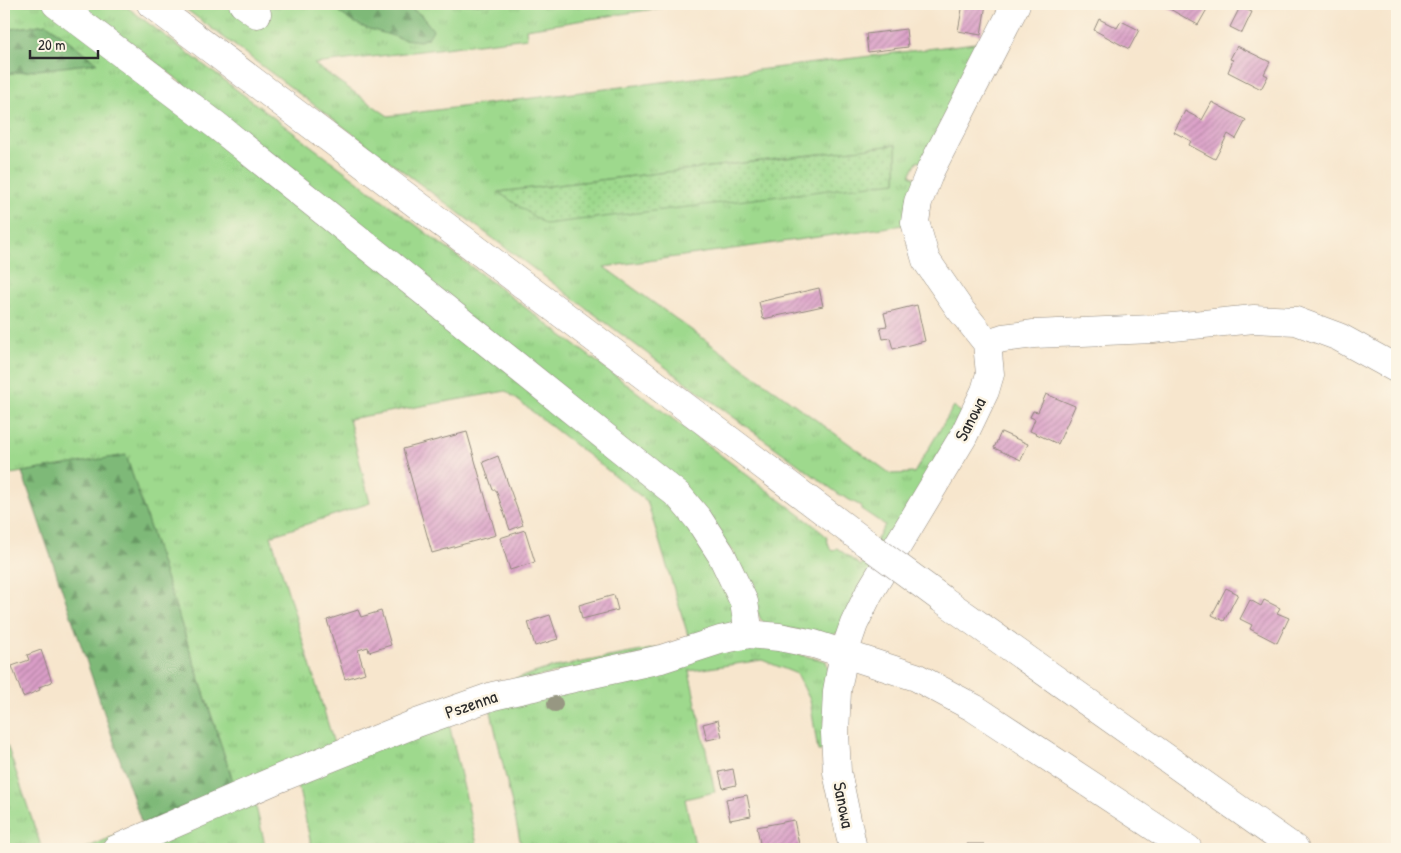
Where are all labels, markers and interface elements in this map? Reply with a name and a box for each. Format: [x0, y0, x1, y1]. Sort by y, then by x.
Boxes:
scale bar [30, 28, 98, 60]
text: 20 m [38, 34, 65, 55]
street label: Sanowa [948, 393, 992, 445]
street label: Pszenna [441, 683, 501, 725]
street label: Sanowa [827, 780, 861, 830]

